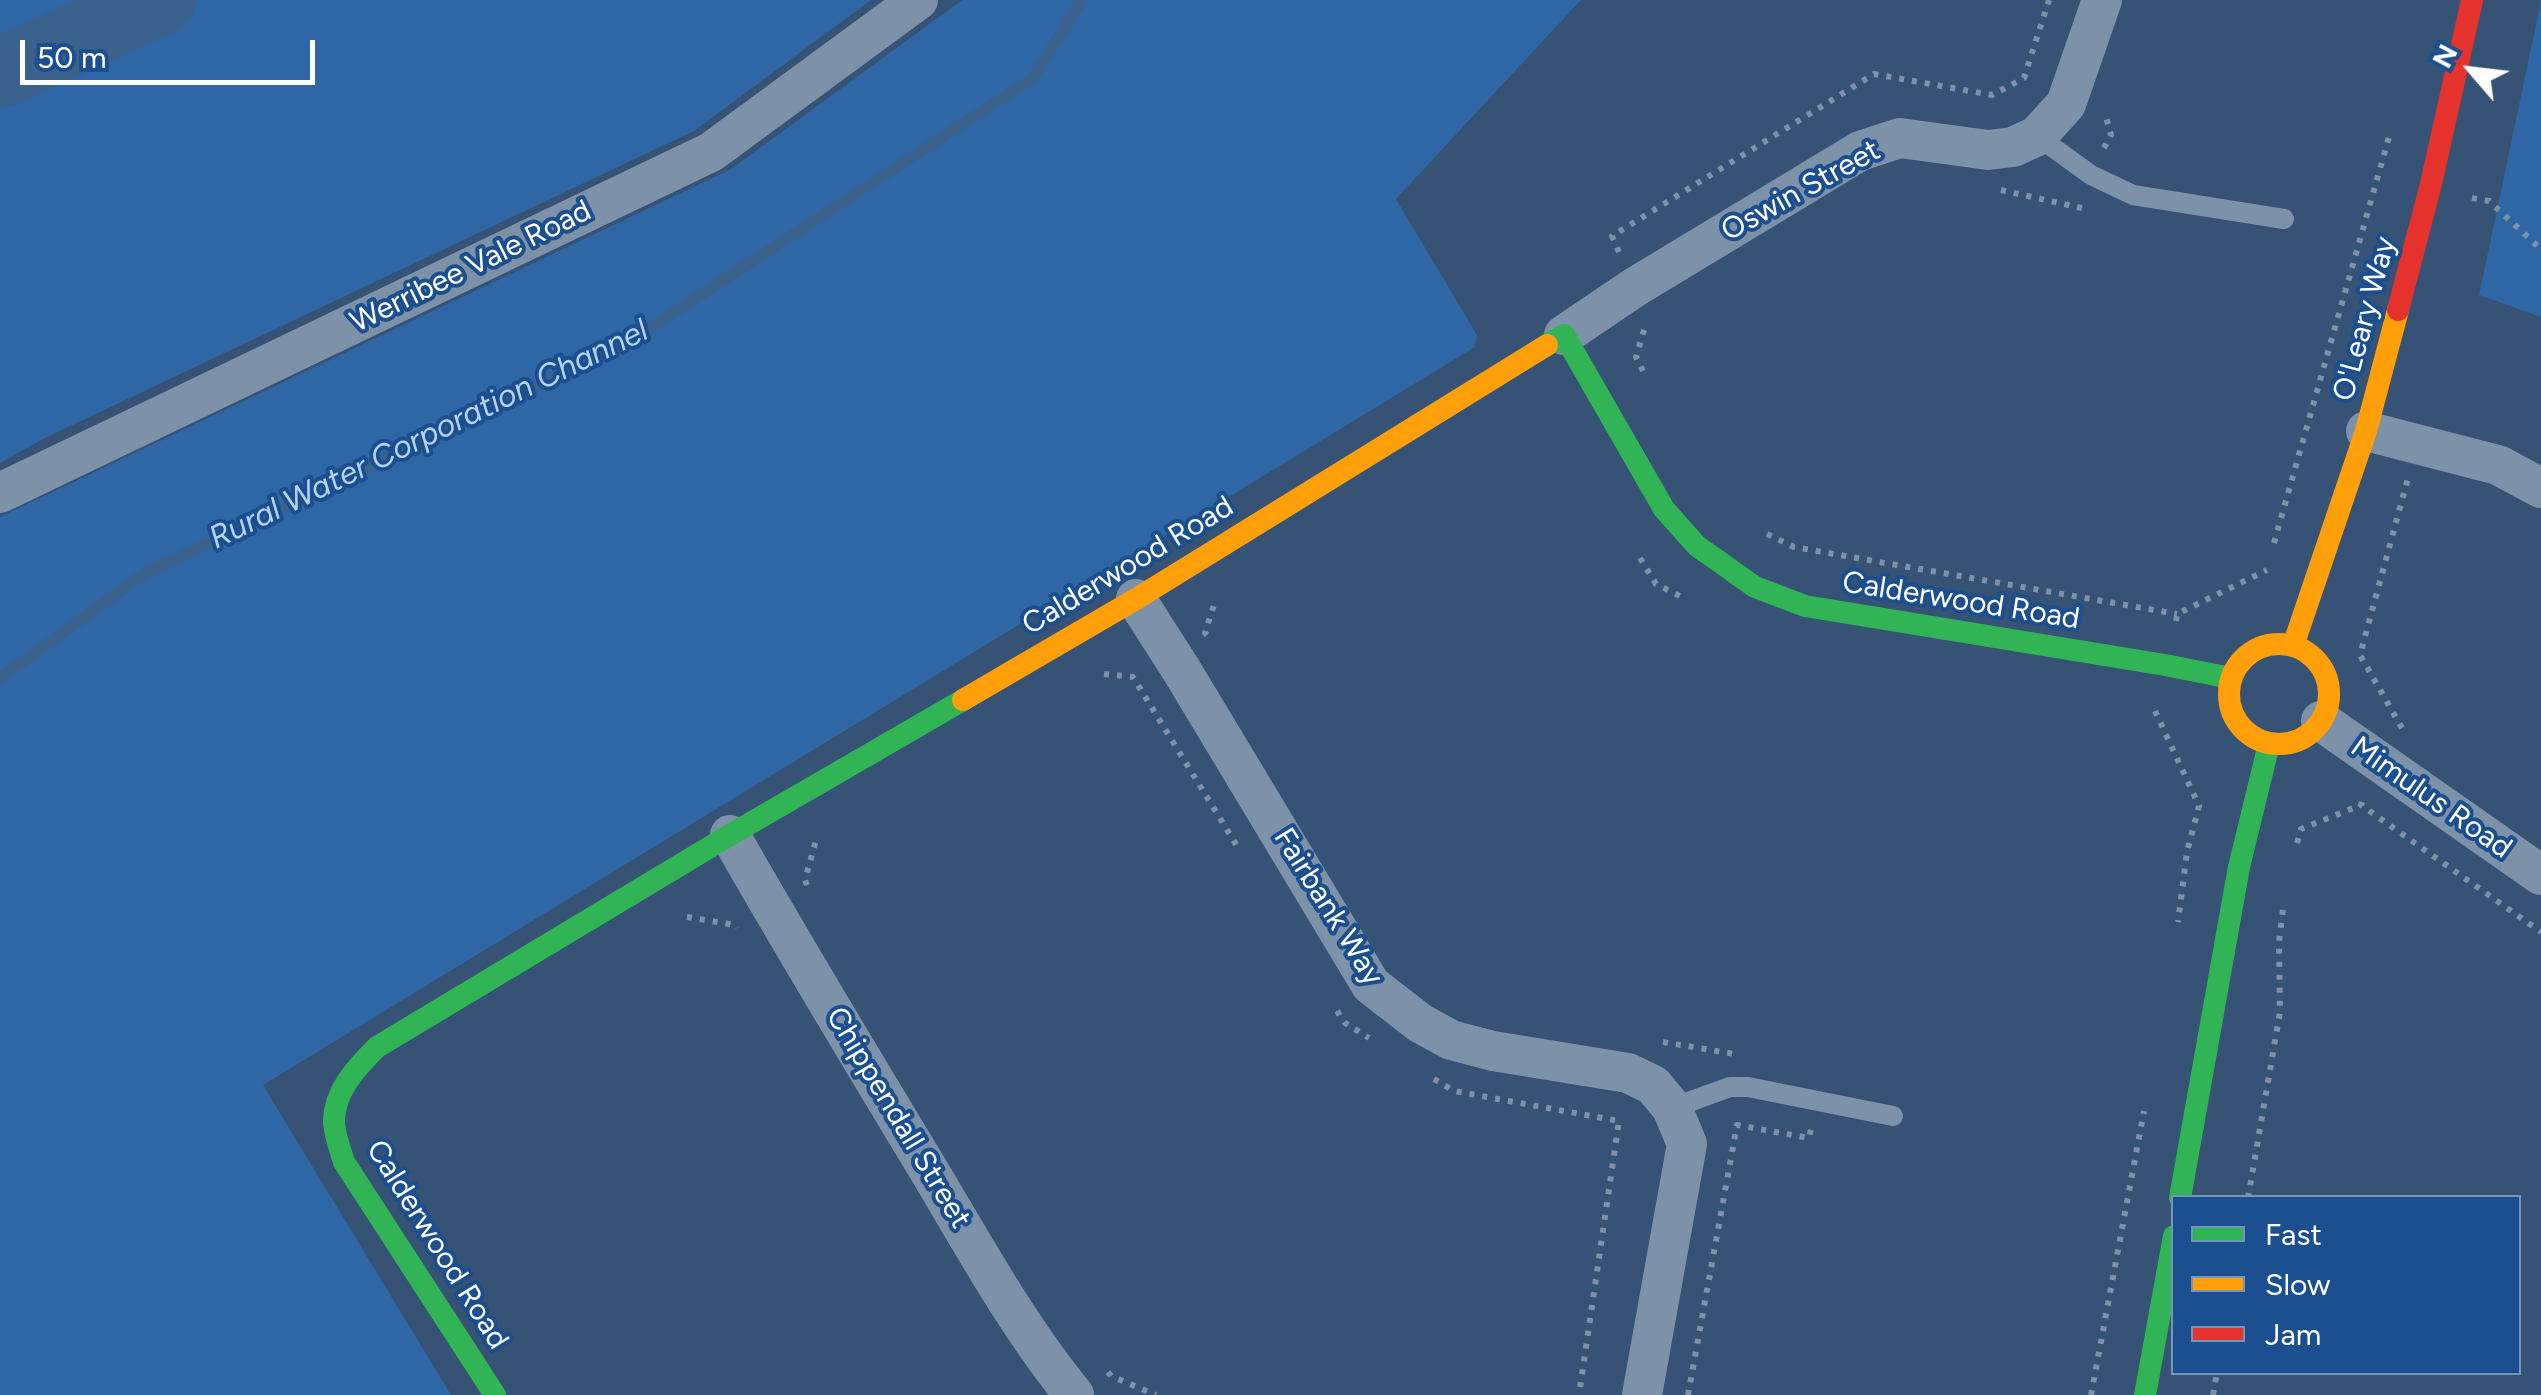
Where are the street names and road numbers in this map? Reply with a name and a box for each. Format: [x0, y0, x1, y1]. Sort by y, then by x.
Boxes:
street label: Oswin Street [1715, 133, 1887, 249]
street label: Werribee Vale Road [345, 193, 597, 341]
street label: O'Leary Way [2326, 233, 2404, 405]
street label: Calderwood Road [1016, 489, 1240, 643]
street label: Calderwood Road [1840, 564, 2082, 638]
street label: Mimulus Road [2344, 729, 2518, 867]
street label: Fairbank Way [1265, 822, 1391, 992]
street label: Chippendall Street [818, 1001, 978, 1235]
street label: Calderwood Road [358, 1134, 516, 1356]

